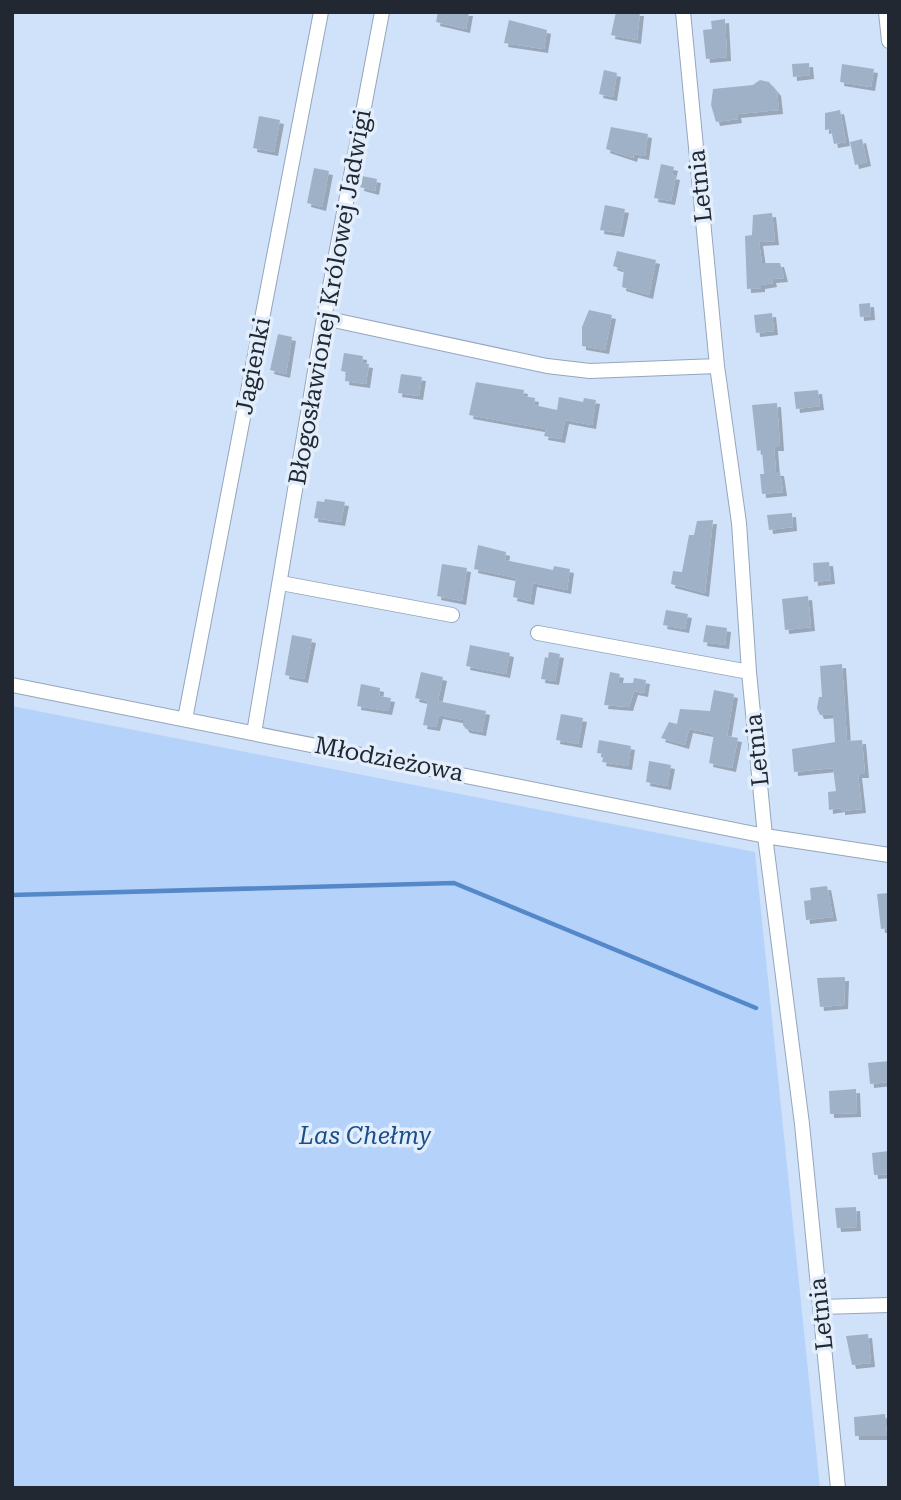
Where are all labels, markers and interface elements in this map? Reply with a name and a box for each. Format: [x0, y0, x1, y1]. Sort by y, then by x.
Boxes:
street label: Błogosławionej Królowej Jadwigi [283, 107, 377, 487]
street label: Letnia [682, 148, 718, 224]
street label: Jagienki [230, 315, 276, 417]
street label: Letnia [739, 712, 775, 788]
street label: Młodzieżowa [312, 731, 466, 787]
park label: Las Chełmy [298, 1122, 432, 1150]
street label: Letnia [803, 1276, 839, 1352]

